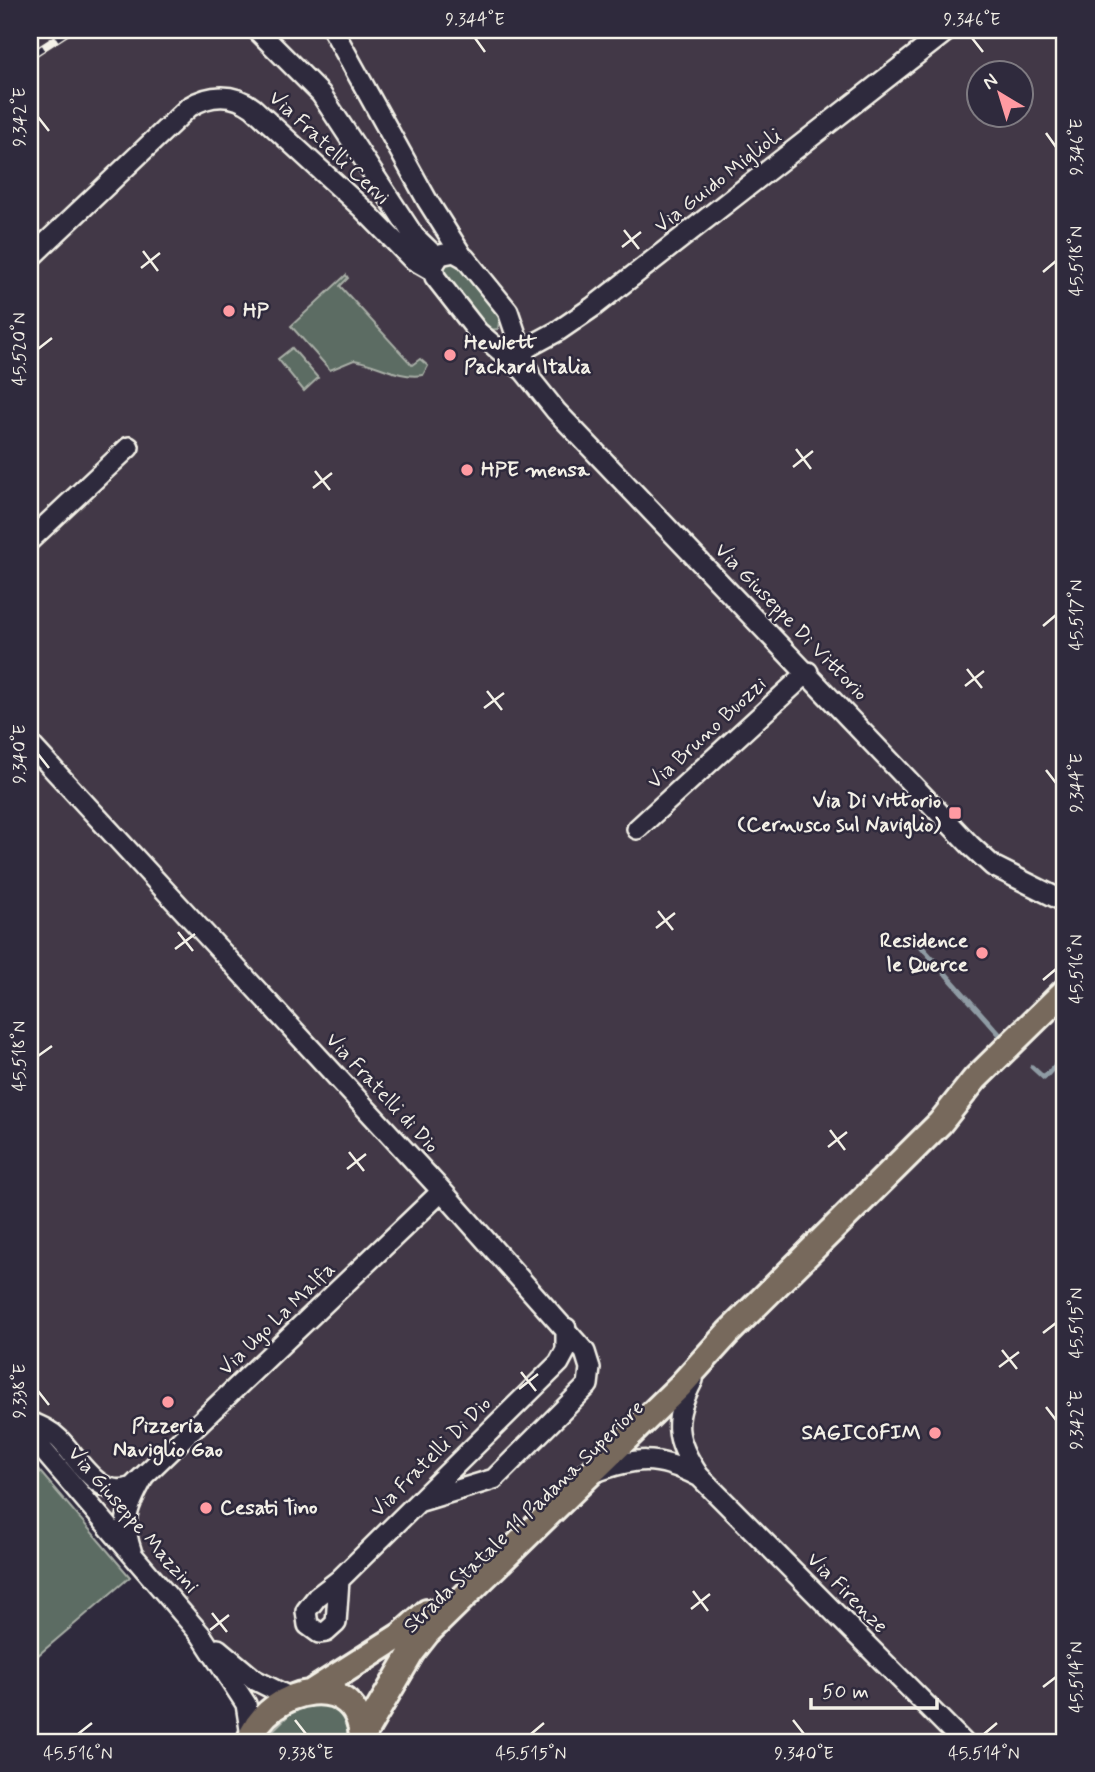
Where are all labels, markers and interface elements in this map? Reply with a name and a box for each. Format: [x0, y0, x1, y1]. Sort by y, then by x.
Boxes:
text: 9.344°E [445, 8, 505, 32]
text: 9.346°E [943, 8, 1001, 32]
north arrow [965, 60, 1036, 130]
text: N [978, 68, 1003, 96]
street label: Via Fratelli Cervi [262, 84, 396, 212]
text: 9.342°E [8, 87, 32, 147]
text: 9.346°E [1065, 118, 1089, 176]
street label: Via Guido Miglioli [649, 122, 787, 240]
text: 45.518°N [1065, 226, 1089, 296]
place label: HP [243, 297, 270, 325]
marker: HP [221, 303, 237, 319]
text: 45.520°N [8, 312, 32, 386]
place label: Hewlett Packard Italia [464, 329, 592, 381]
marker: Hewlett Packard Italia [442, 347, 458, 363]
place label: HPE mensa [481, 456, 591, 484]
marker: HPE mensa [459, 462, 475, 478]
street label: Via Giuseppe Di Vittorio [708, 537, 874, 707]
text: 45.517°N [1065, 580, 1089, 650]
street label: Via Bruno Buozzi [641, 670, 773, 796]
text: 9.340°E [8, 724, 32, 784]
text: 9.344°E [1065, 753, 1089, 813]
place label: Via Di Vittorio (Cernusco sul Naviglio) [737, 787, 942, 839]
marker: Via Di Vittorio (Cernusco sul Naviglio) [947, 805, 963, 821]
place label: Residence le Querce [880, 927, 969, 979]
text: 45.516°N [1065, 934, 1089, 1004]
marker: Residence le Querce [974, 945, 990, 961]
text: 45.518°N [8, 1021, 32, 1091]
street label: Via Fratelli di Dio [319, 1027, 445, 1159]
street label: Via Ugo La Malfa [212, 1256, 342, 1382]
text: 45.515°N [1065, 1288, 1089, 1358]
text: 9.338°E [8, 1363, 32, 1419]
street label: Via Fratelli Di Dio [364, 1390, 498, 1524]
text: 9.342°E [1065, 1390, 1089, 1450]
marker: Pizzeria Naviglio Gao [160, 1394, 176, 1410]
street label: Strada Statale 11 Padana Superiore [398, 1394, 650, 1640]
place label: Pizzeria Naviglio Gao [113, 1412, 223, 1466]
place label: SAGICOFIM [801, 1419, 921, 1447]
marker: SAGICOFIM [927, 1425, 943, 1441]
street label: Via Giuseppe Mazzini [61, 1440, 205, 1600]
place label: Cesati Tino [220, 1494, 318, 1522]
marker: Cesati Tino [198, 1500, 214, 1516]
street label: Via Firenze [800, 1546, 894, 1640]
text: 45.514°N [1065, 1641, 1089, 1713]
scale bar [811, 1667, 937, 1711]
text: 50 m [822, 1678, 869, 1706]
text: 45.516°N [43, 1742, 113, 1766]
text: 9.338°E [278, 1742, 334, 1766]
text: 45.515°N [496, 1742, 566, 1766]
text: 9.340°E [774, 1742, 834, 1766]
text: 45.514°N [948, 1742, 1020, 1766]

